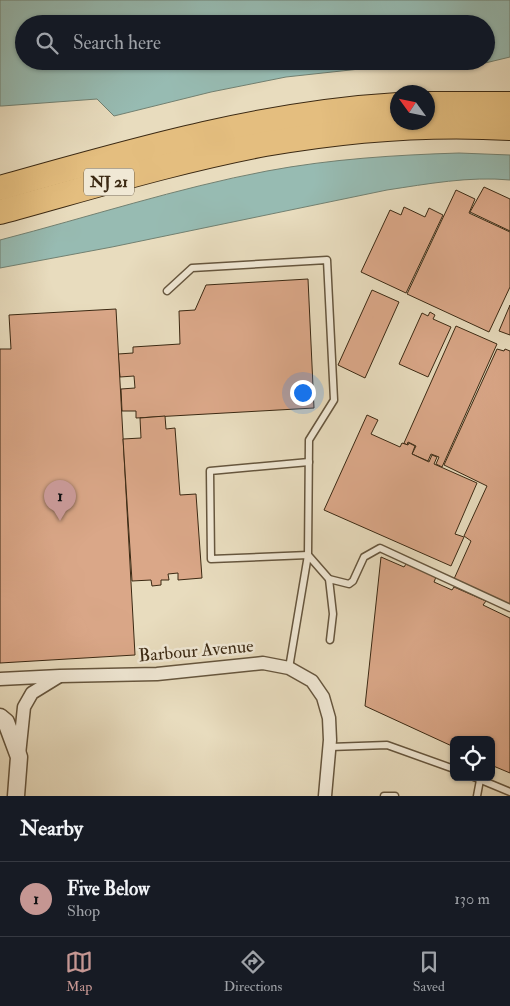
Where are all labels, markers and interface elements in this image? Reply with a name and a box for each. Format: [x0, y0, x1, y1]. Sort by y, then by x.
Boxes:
search box [15, 15, 495, 70]
icon: search [33, 29, 61, 57]
text: Search here [73, 31, 161, 55]
north arrow [390, 85, 435, 130]
road number: NJ 21 [84, 168, 134, 196]
your location [290, 380, 316, 406]
pin: 1 [44, 480, 76, 521]
street label: Barbour Avenue [138, 634, 255, 667]
map controls [450, 736, 495, 781]
button: locate [450, 736, 495, 781]
text: Nearby [20, 815, 83, 842]
text: Five Below [67, 877, 150, 901]
text: 1 [33, 889, 39, 909]
text: 130 m [454, 889, 490, 909]
text: Shop [67, 901, 100, 921]
tab: Map [65, 948, 93, 995]
tab: Directions [224, 948, 282, 995]
tab: Saved [413, 948, 445, 995]

